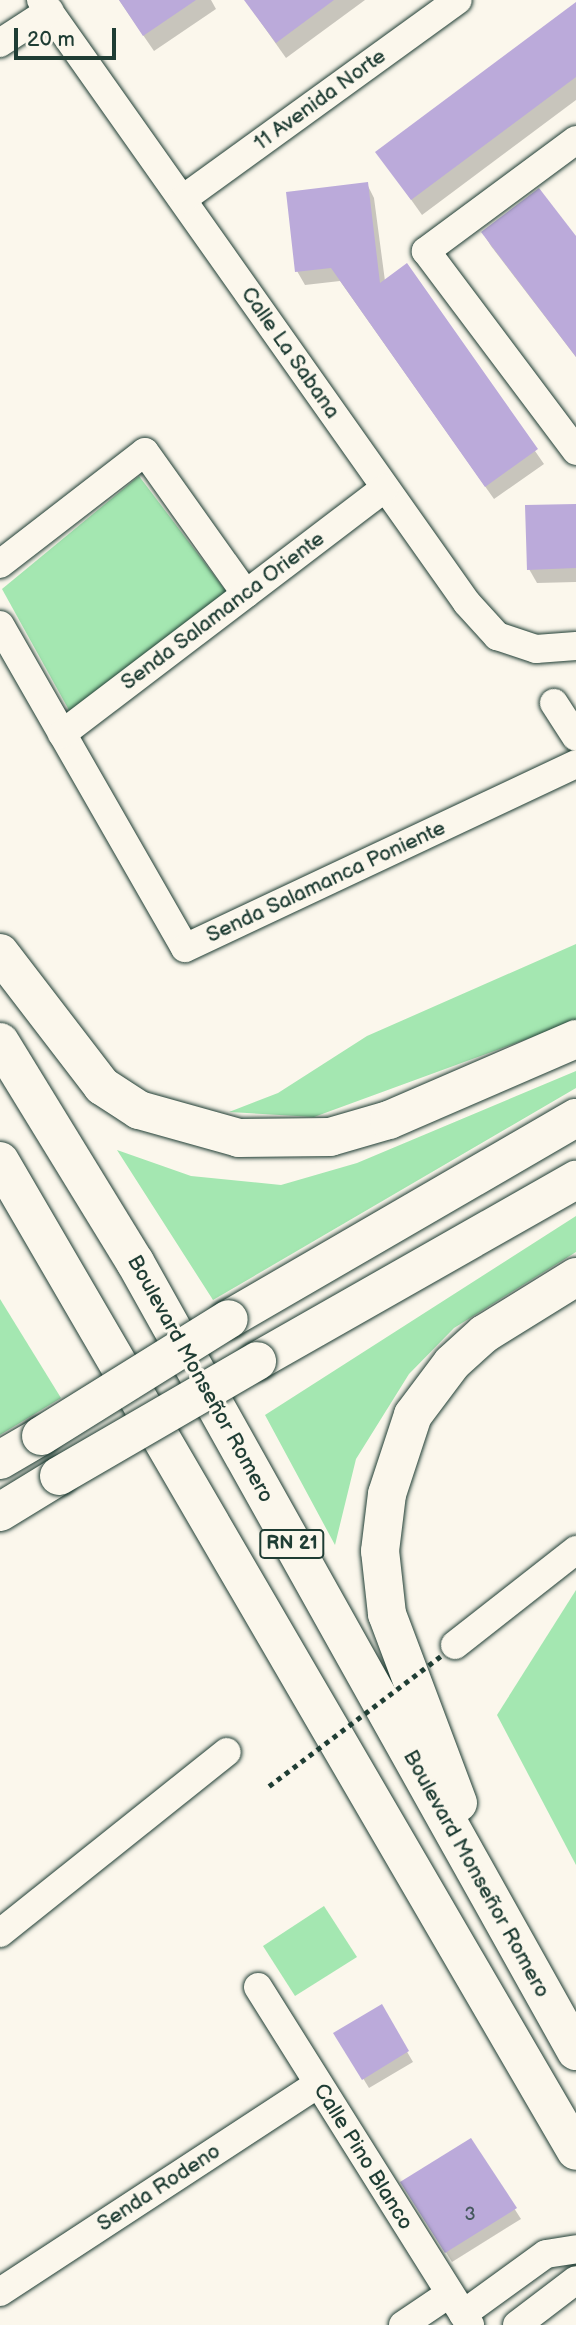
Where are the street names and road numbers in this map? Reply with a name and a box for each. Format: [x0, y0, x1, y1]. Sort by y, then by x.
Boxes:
street label: 11 Avenida Norte [249, 44, 391, 156]
street label: Calle La Sabana [235, 282, 345, 424]
street label: Senda Salamanca Oriente [116, 526, 330, 696]
street label: Senda Salamanca Poniente [202, 815, 450, 949]
street label: Boulevard Monseñor Romero [121, 1251, 279, 1507]
road number: RN 21 [259, 1528, 325, 1560]
street label: Boulevard Monseñor Romero [397, 1746, 555, 2002]
street label: Calle Pino Blanco [308, 2079, 418, 2235]
street label: Senda Rodeno [93, 2139, 225, 2237]

